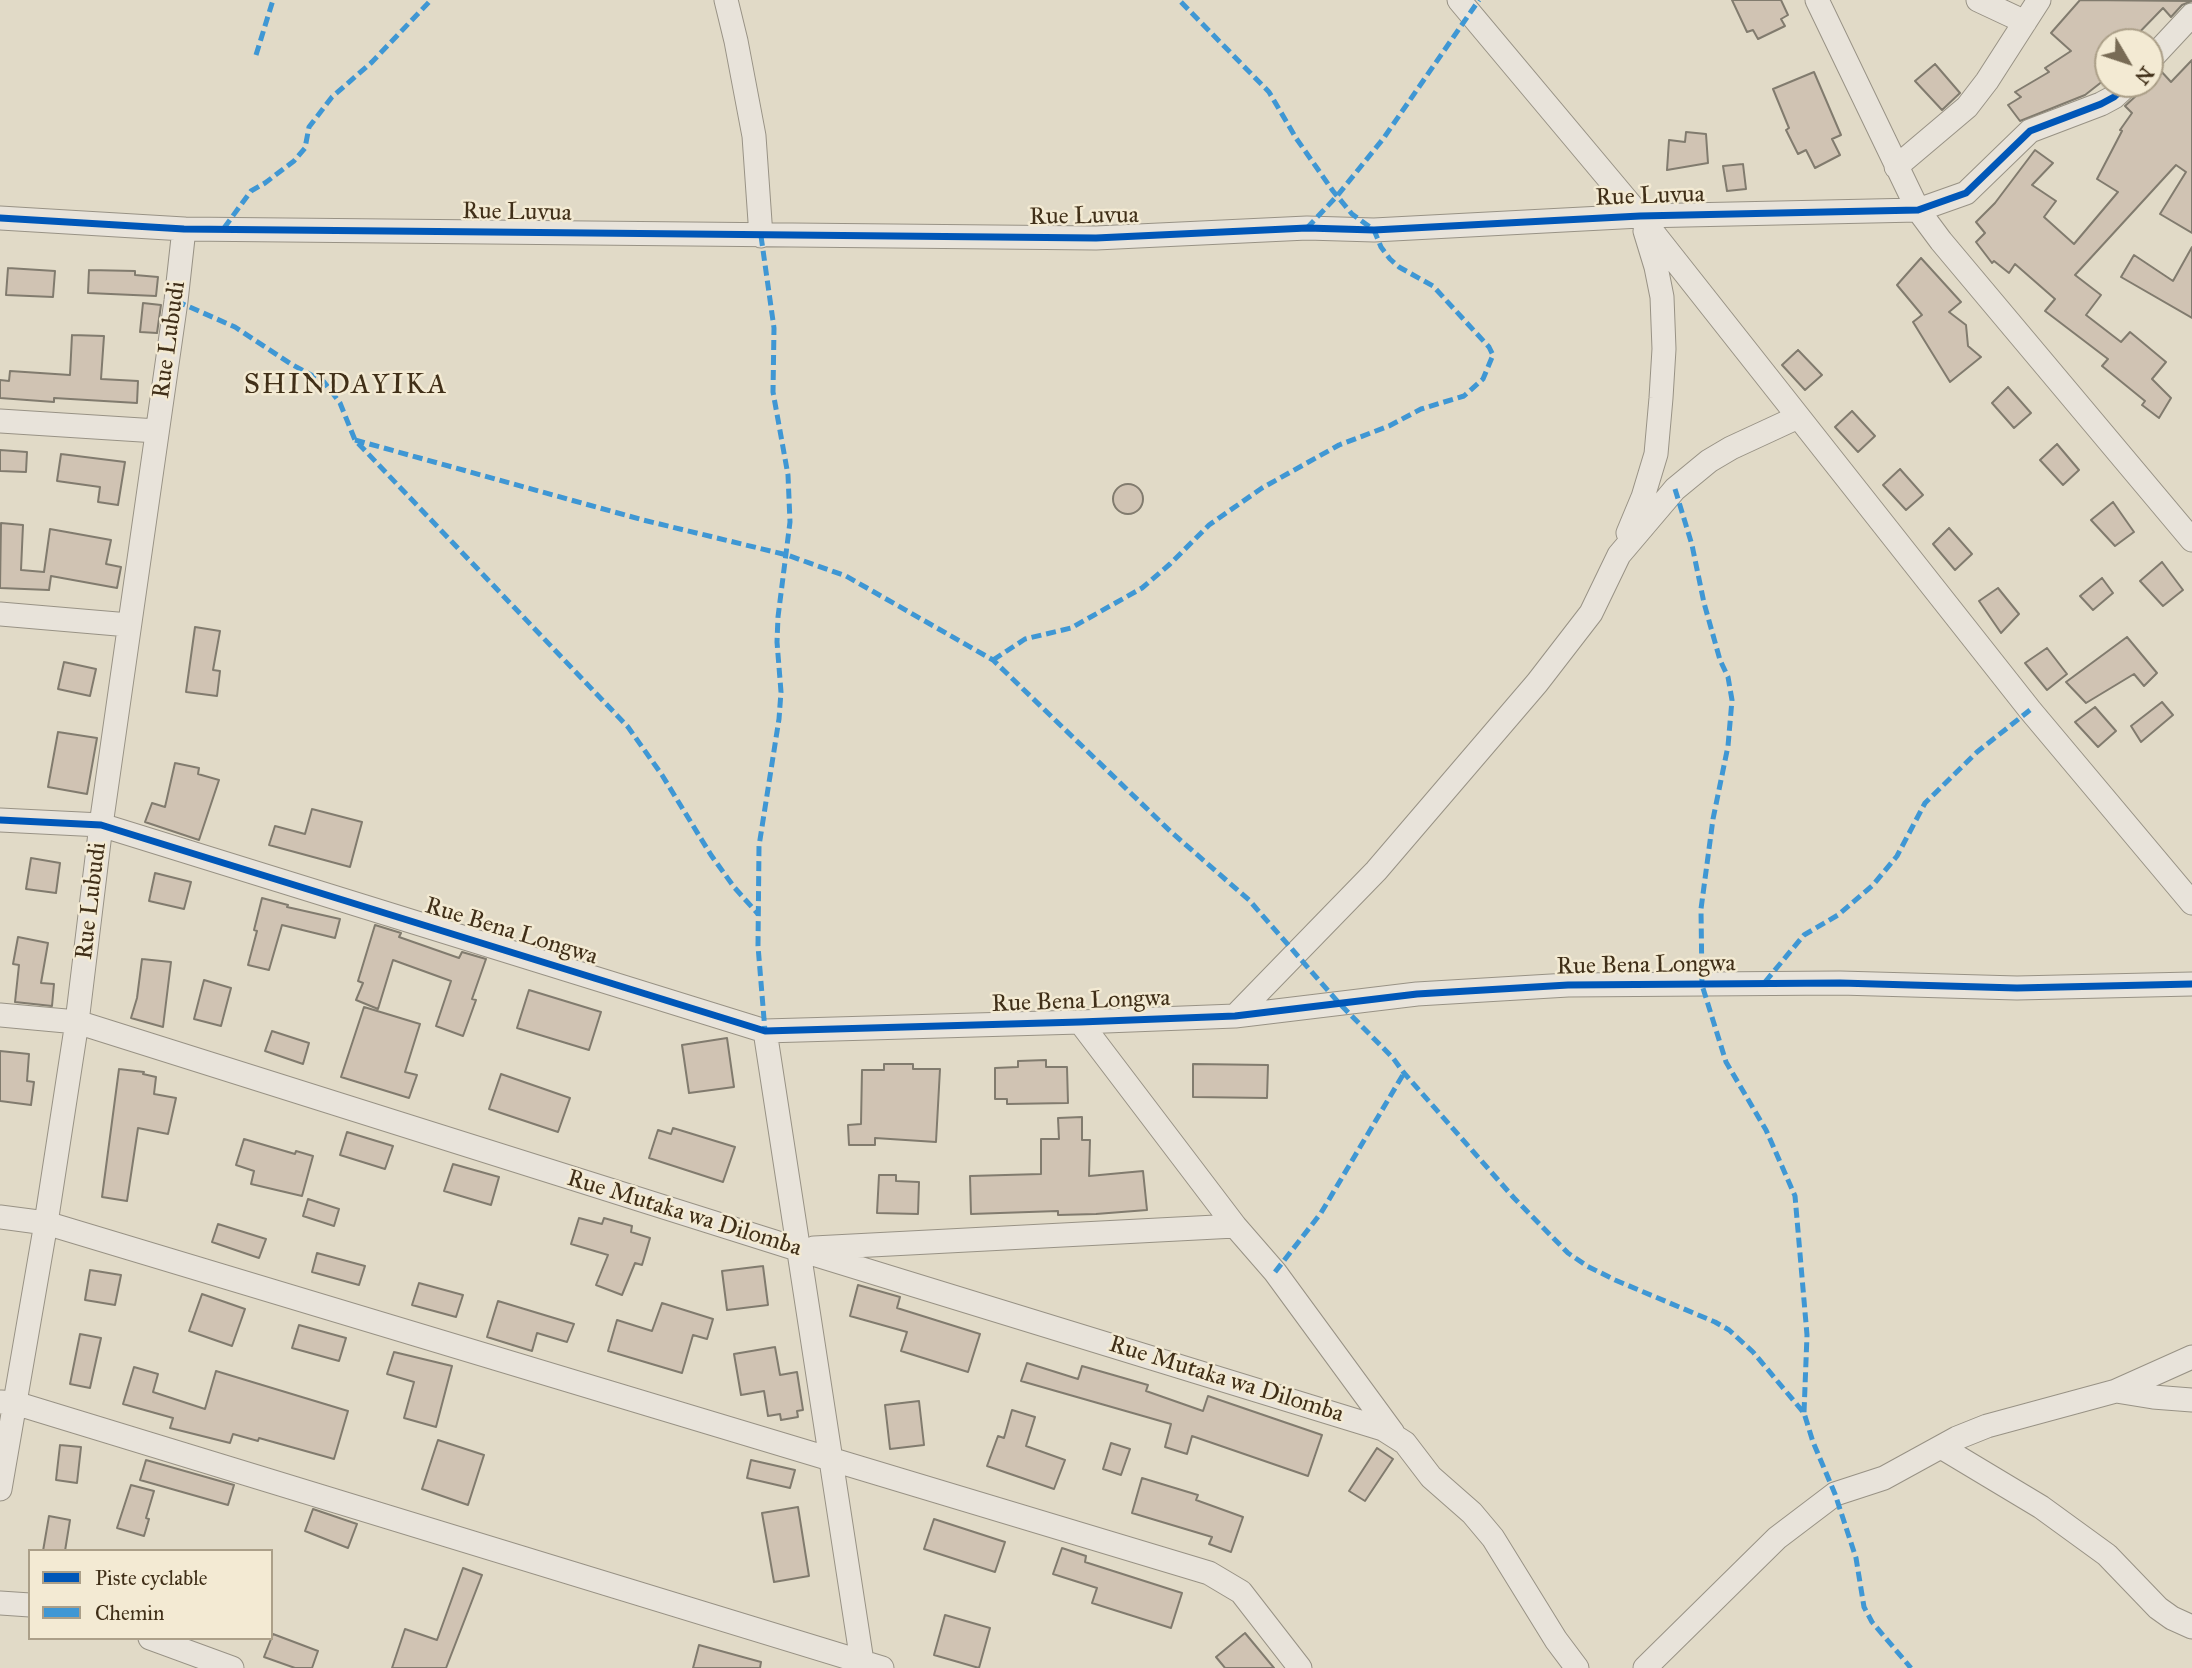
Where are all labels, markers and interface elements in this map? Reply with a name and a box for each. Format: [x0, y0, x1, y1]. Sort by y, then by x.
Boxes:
north arrow [2094, 28, 2164, 98]
text: N [2130, 62, 2158, 89]
street label: Rue Luvua [1595, 181, 1705, 213]
street label: Rue Luvua [462, 198, 572, 228]
street label: Rue Luvua [1029, 202, 1139, 232]
street label: Rue Lubudi [148, 280, 192, 400]
district label: SHINDAYIKA [245, 369, 447, 403]
street label: Rue Lubudi [71, 841, 113, 961]
street label: Rue Bena Longwa [421, 892, 601, 972]
street label: Rue Bena Longwa [1556, 950, 1736, 982]
street label: Rue Bena Longwa [991, 984, 1171, 1020]
street label: Rue Mutaka wa Dilomba [563, 1165, 805, 1263]
street label: Rue Mutaka wa Dilomba [1105, 1331, 1347, 1429]
legend [28, 1549, 273, 1640]
text: Piste cyclable [95, 1565, 208, 1591]
text: Chemin [95, 1600, 164, 1626]

